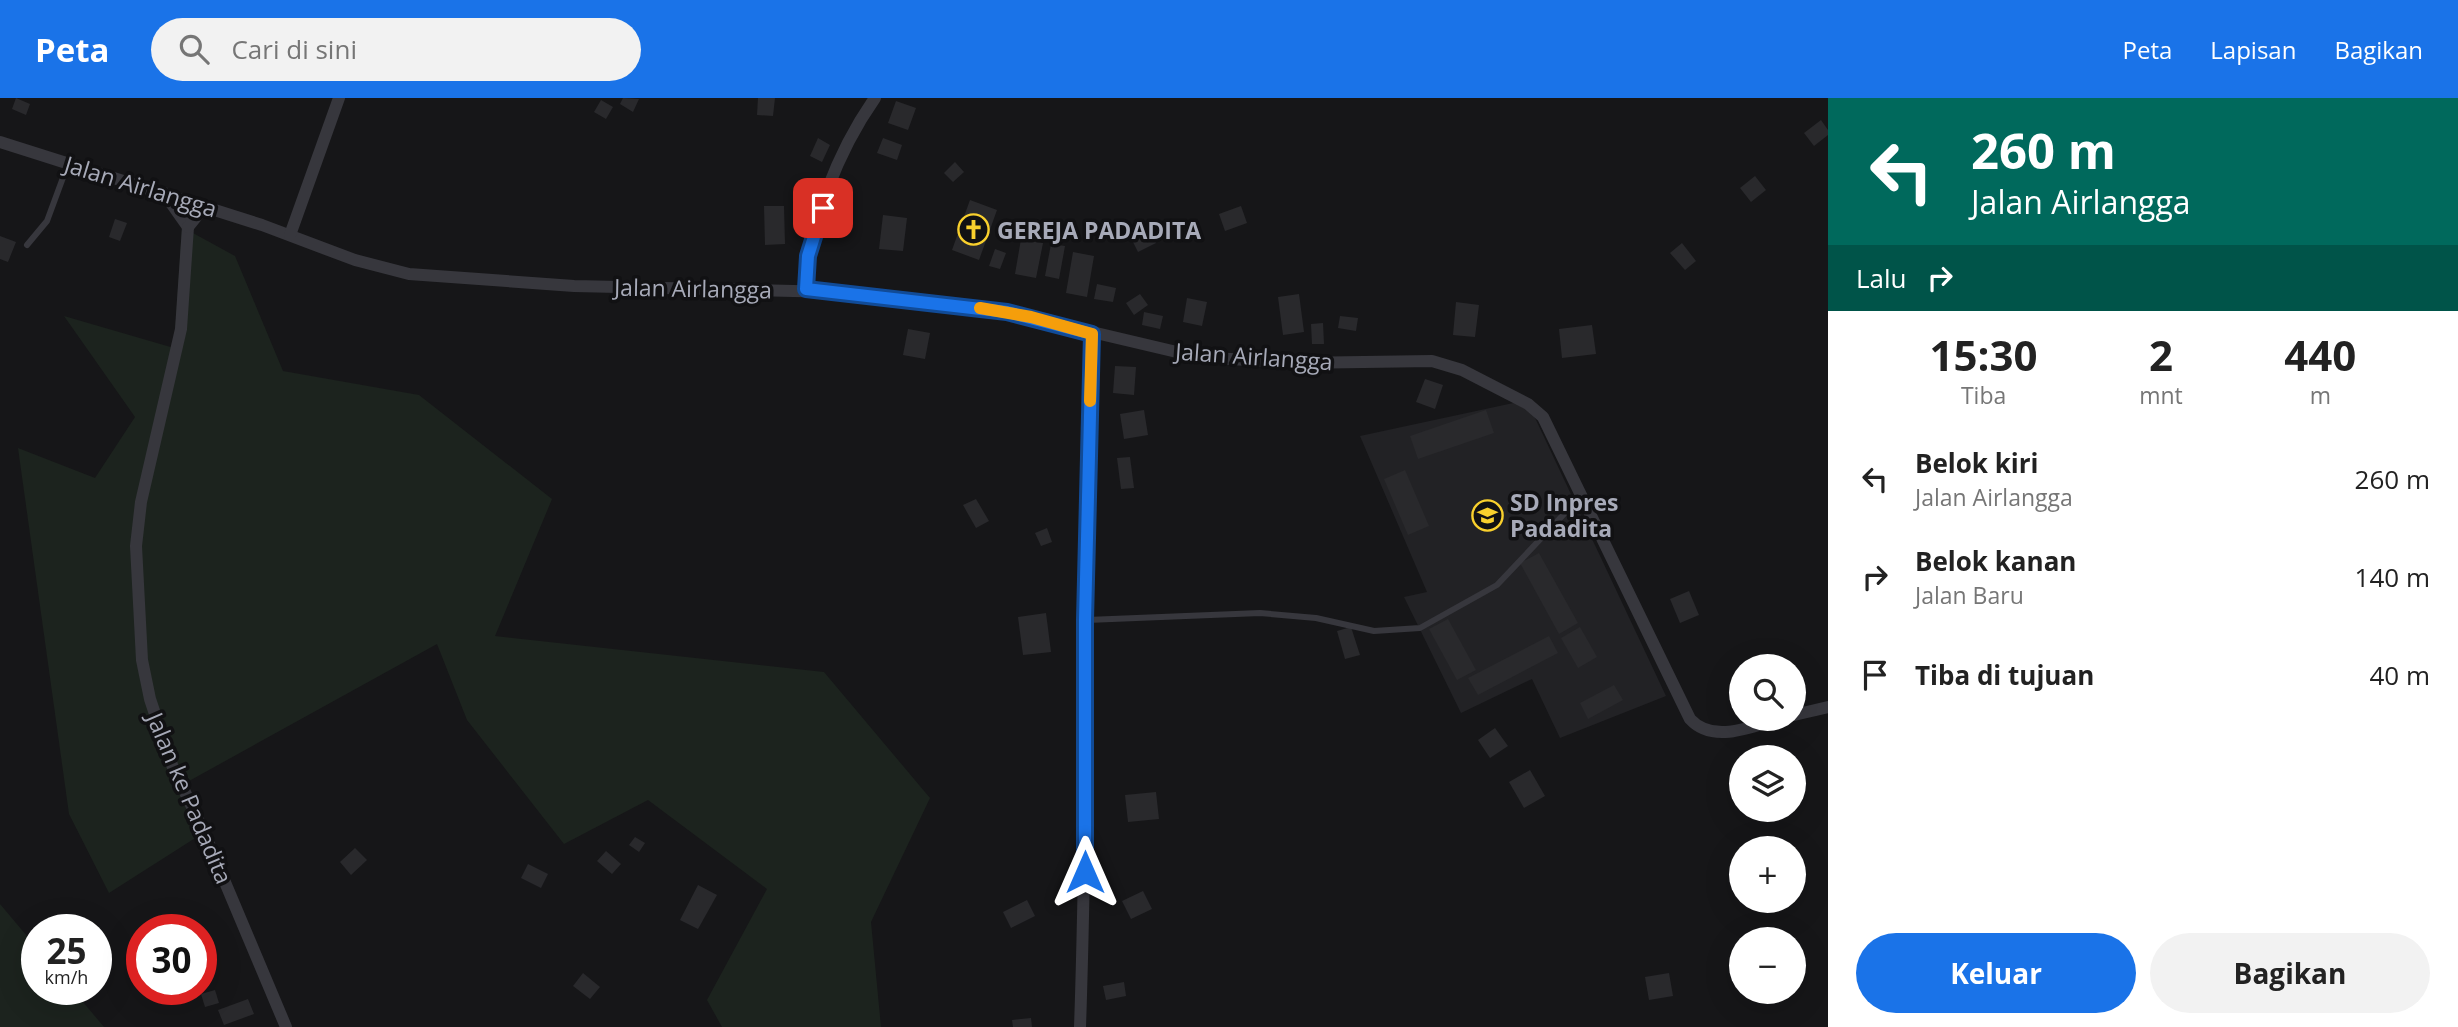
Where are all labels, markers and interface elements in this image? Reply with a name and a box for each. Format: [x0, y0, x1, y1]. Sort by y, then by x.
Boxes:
search box [151, 18, 641, 81]
text: Peta [35, 27, 109, 72]
icon: search [175, 30, 213, 68]
text: Cari di sini [231, 31, 357, 67]
text: Peta [2122, 33, 2172, 66]
text: Lapisan [2210, 33, 2296, 66]
text: Bagikan [2334, 33, 2423, 66]
text: 260 m [1971, 117, 2116, 183]
icon: left [1856, 126, 1947, 217]
street label: Jalan Airlangga [59, 147, 221, 224]
pin [793, 178, 853, 238]
text: Jalan Airlangga [1971, 180, 2191, 223]
icon: arrive [804, 189, 842, 227]
church icon: GEREJA PADADITA [957, 213, 991, 247]
place label: GEREJA PADADITA [997, 214, 1201, 246]
icon: right [1921, 259, 1959, 297]
text: Lalu [1856, 260, 1907, 296]
street label: Jalan Airlangga [612, 271, 772, 305]
text: 15:30 [1930, 326, 2038, 383]
text: 2 [2149, 326, 2173, 383]
text: 440 [2284, 326, 2356, 383]
street label: Jalan Airlangga [1172, 334, 1334, 377]
text: Tiba [1961, 379, 2006, 411]
text: mnt [2139, 379, 2183, 411]
text: m [2310, 379, 2331, 411]
text: Belok kiri [1915, 445, 2039, 481]
icon: left [1856, 460, 1894, 498]
text: 260 m [2355, 461, 2430, 497]
text: Jalan Airlangga [1915, 481, 2073, 513]
place label: SD Inpres Padadita [1510, 486, 1618, 544]
school or university icon: SD Inpres Padadita [1470, 498, 1504, 532]
text: Belok kanan [1915, 543, 2076, 579]
icon: right [1856, 558, 1894, 596]
text: 140 m [2355, 559, 2430, 595]
text: Jalan Baru [1915, 579, 2024, 611]
map controls [1729, 654, 1806, 1004]
button: search [1729, 654, 1806, 731]
icon: arrive [1856, 656, 1894, 694]
text: Tiba di tujuan [1915, 657, 2094, 693]
text: 40 m [2369, 657, 2430, 693]
street label: Jalan ke Padadita [139, 706, 240, 888]
button: layers [1729, 745, 1806, 822]
position arrow [1048, 835, 1122, 909]
button: + [1729, 836, 1806, 913]
speed limit sign: 30 [126, 914, 217, 1005]
text: 25 [46, 927, 87, 974]
button: − [1729, 927, 1806, 1004]
button: Keluar [1856, 933, 2136, 1013]
button: Bagikan [2150, 933, 2430, 1013]
text: km/h [45, 965, 88, 989]

